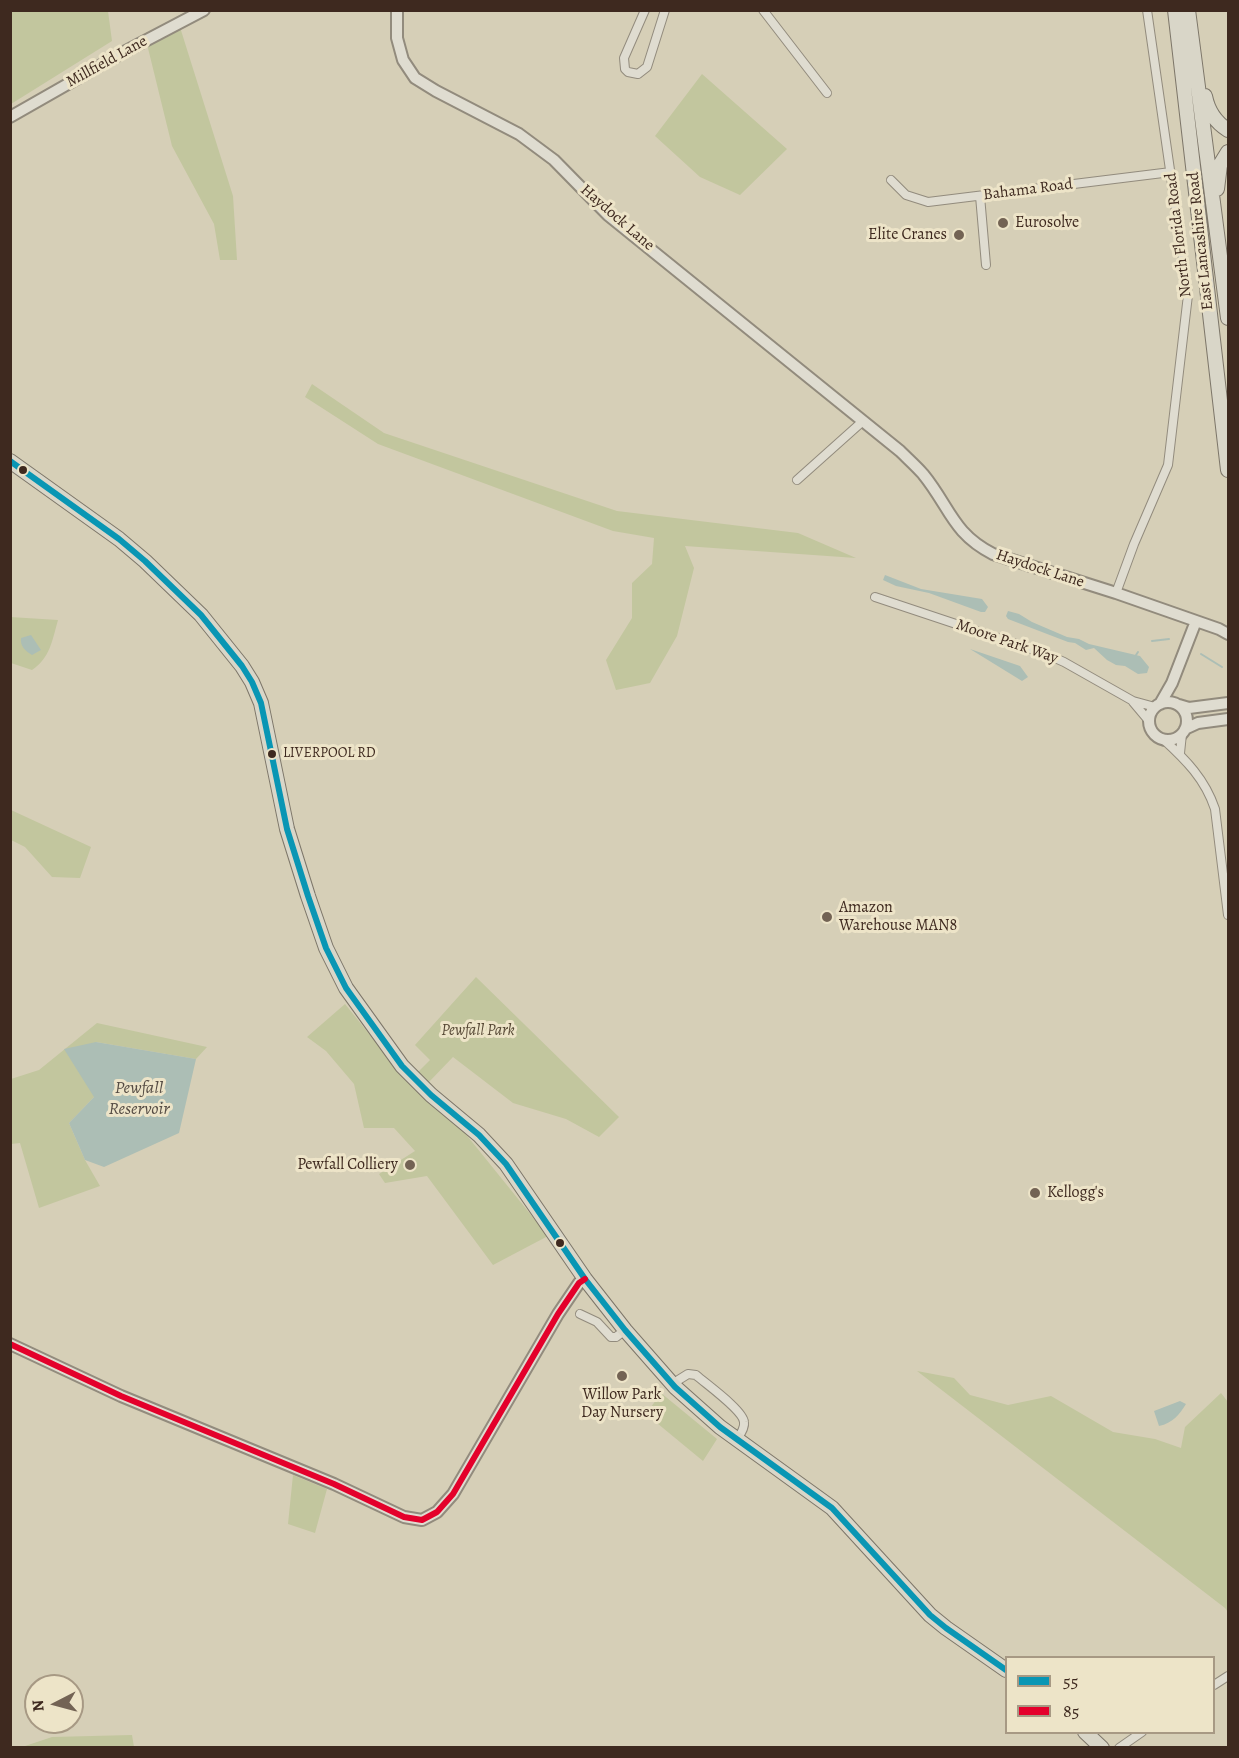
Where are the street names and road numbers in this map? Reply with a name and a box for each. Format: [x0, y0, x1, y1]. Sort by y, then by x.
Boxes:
street label: Millfield Lane [63, 32, 151, 92]
street label: East Lancashire Road [1184, 171, 1218, 311]
street label: North Florida Road [1162, 172, 1196, 298]
street label: Bahama Road [982, 175, 1074, 205]
street label: Haydock Lane [576, 181, 658, 255]
street label: Haydock Lane [993, 546, 1087, 592]
street label: Moore Park Way [953, 616, 1061, 668]

